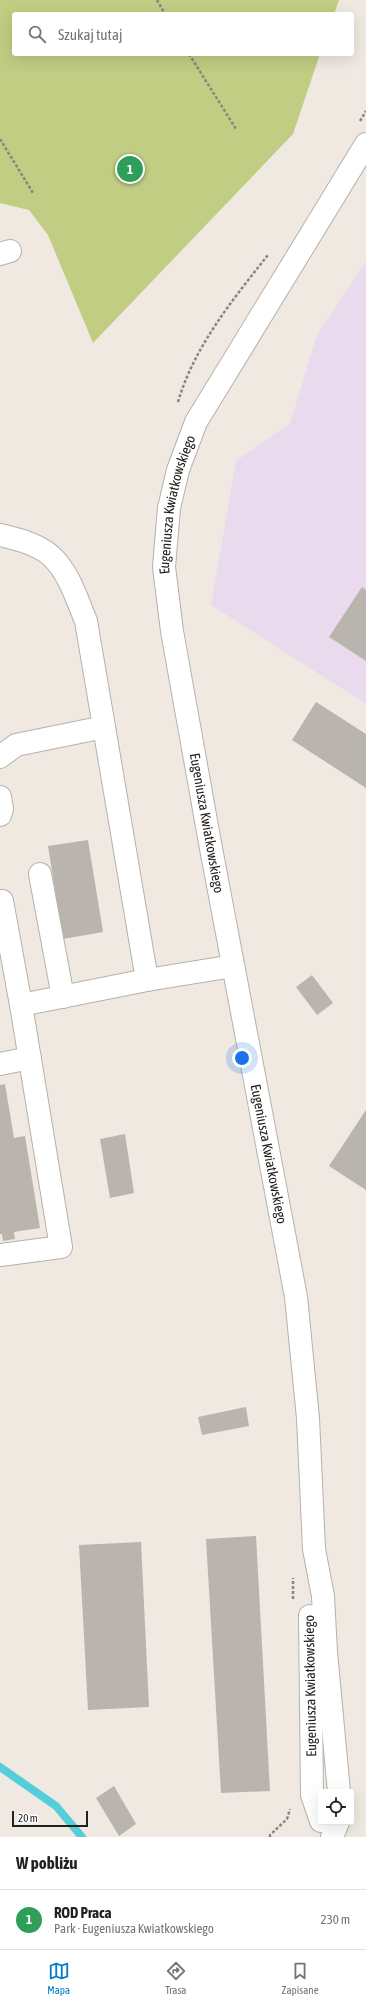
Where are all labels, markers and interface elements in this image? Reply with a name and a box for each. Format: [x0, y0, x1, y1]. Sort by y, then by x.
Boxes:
search box [12, 12, 354, 56]
icon: search [26, 23, 48, 45]
text: Szukaj tutaj [58, 26, 122, 43]
pin: 1 [117, 154, 143, 184]
street label: Eugeniusza Kwiatkowskiego [156, 433, 198, 575]
street label: Eugeniusza Kwiatkowskiego [187, 752, 227, 894]
your location [232, 1048, 252, 1068]
street label: Eugeniusza Kwiatkowskiego [248, 1083, 290, 1225]
street label: Eugeniusza Kwiatkowskiego [301, 1615, 319, 1757]
map controls [318, 1789, 354, 1825]
button: locate [318, 1789, 354, 1825]
scale bar [12, 1809, 88, 1828]
text: 20 m [18, 1812, 38, 1824]
text: W pobliżu [16, 1853, 78, 1873]
text: ROD Praca [54, 1904, 112, 1921]
text: 1 [26, 1912, 32, 1927]
text: 230 m [321, 1912, 350, 1927]
text: Park · Eugeniusza Kwiatkowskiego [54, 1921, 214, 1936]
tab: Mapa [47, 1960, 70, 1996]
tab: Trasa [165, 1960, 187, 1996]
tab: Zapisane [282, 1960, 319, 1996]

